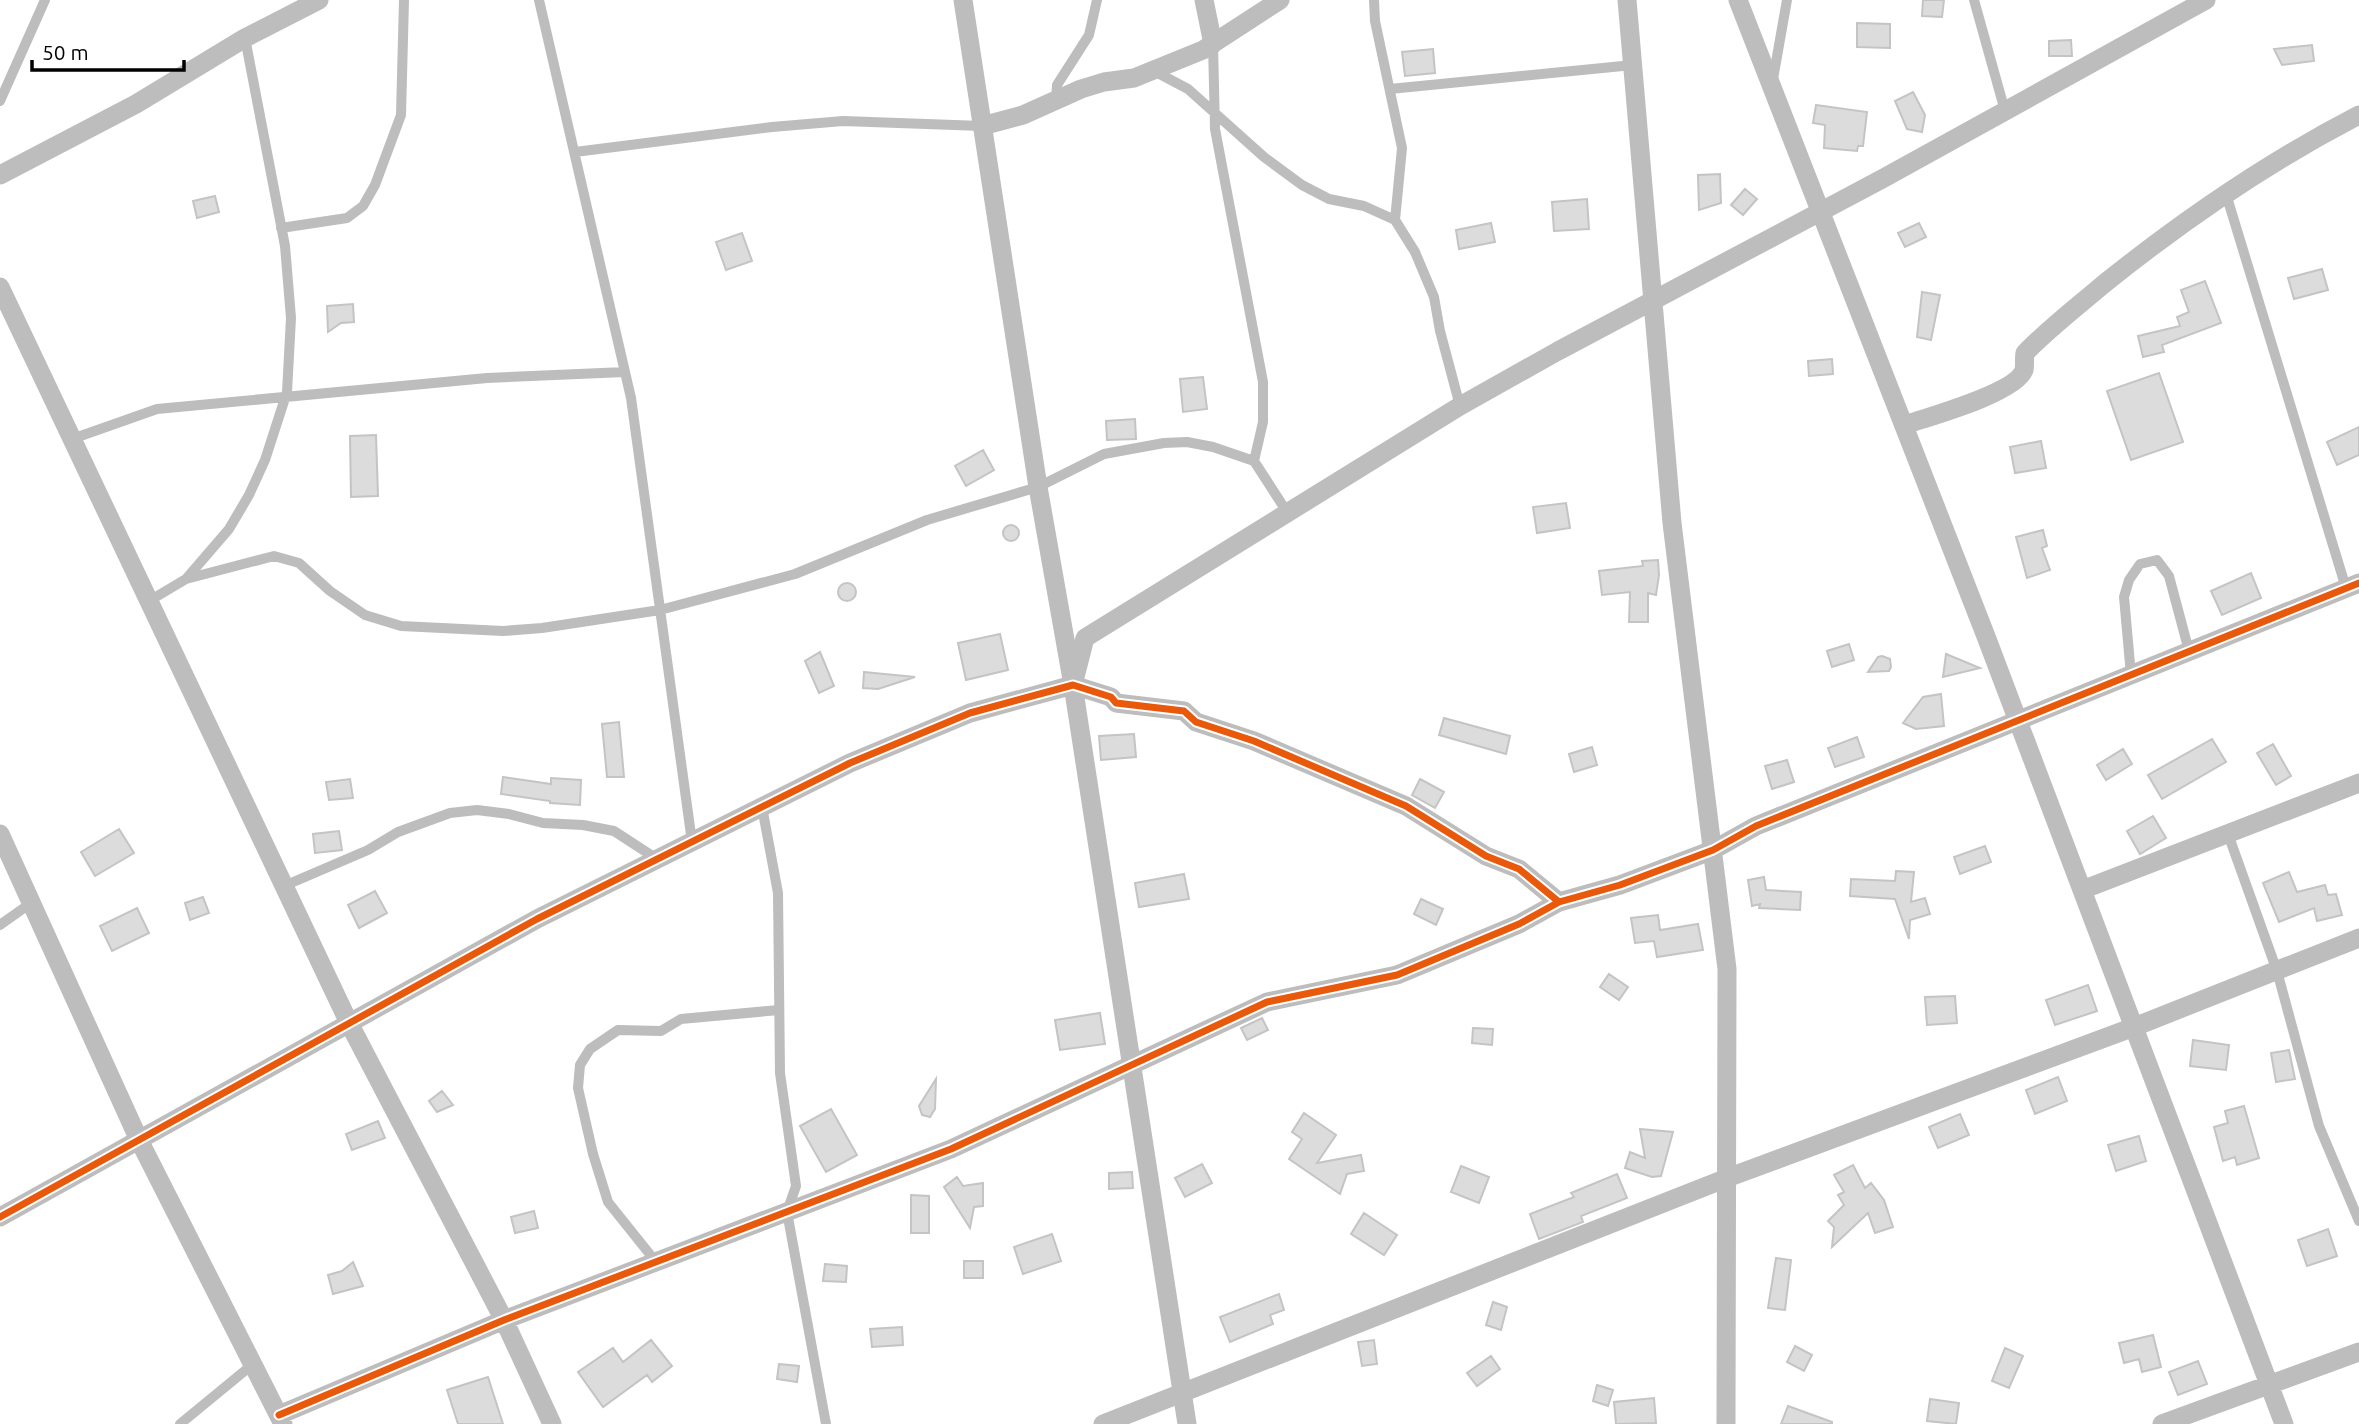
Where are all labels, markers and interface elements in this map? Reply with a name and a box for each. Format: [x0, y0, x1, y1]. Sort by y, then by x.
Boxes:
scale bar [32, 28, 184, 72]
text: 50 m [42, 40, 89, 64]

